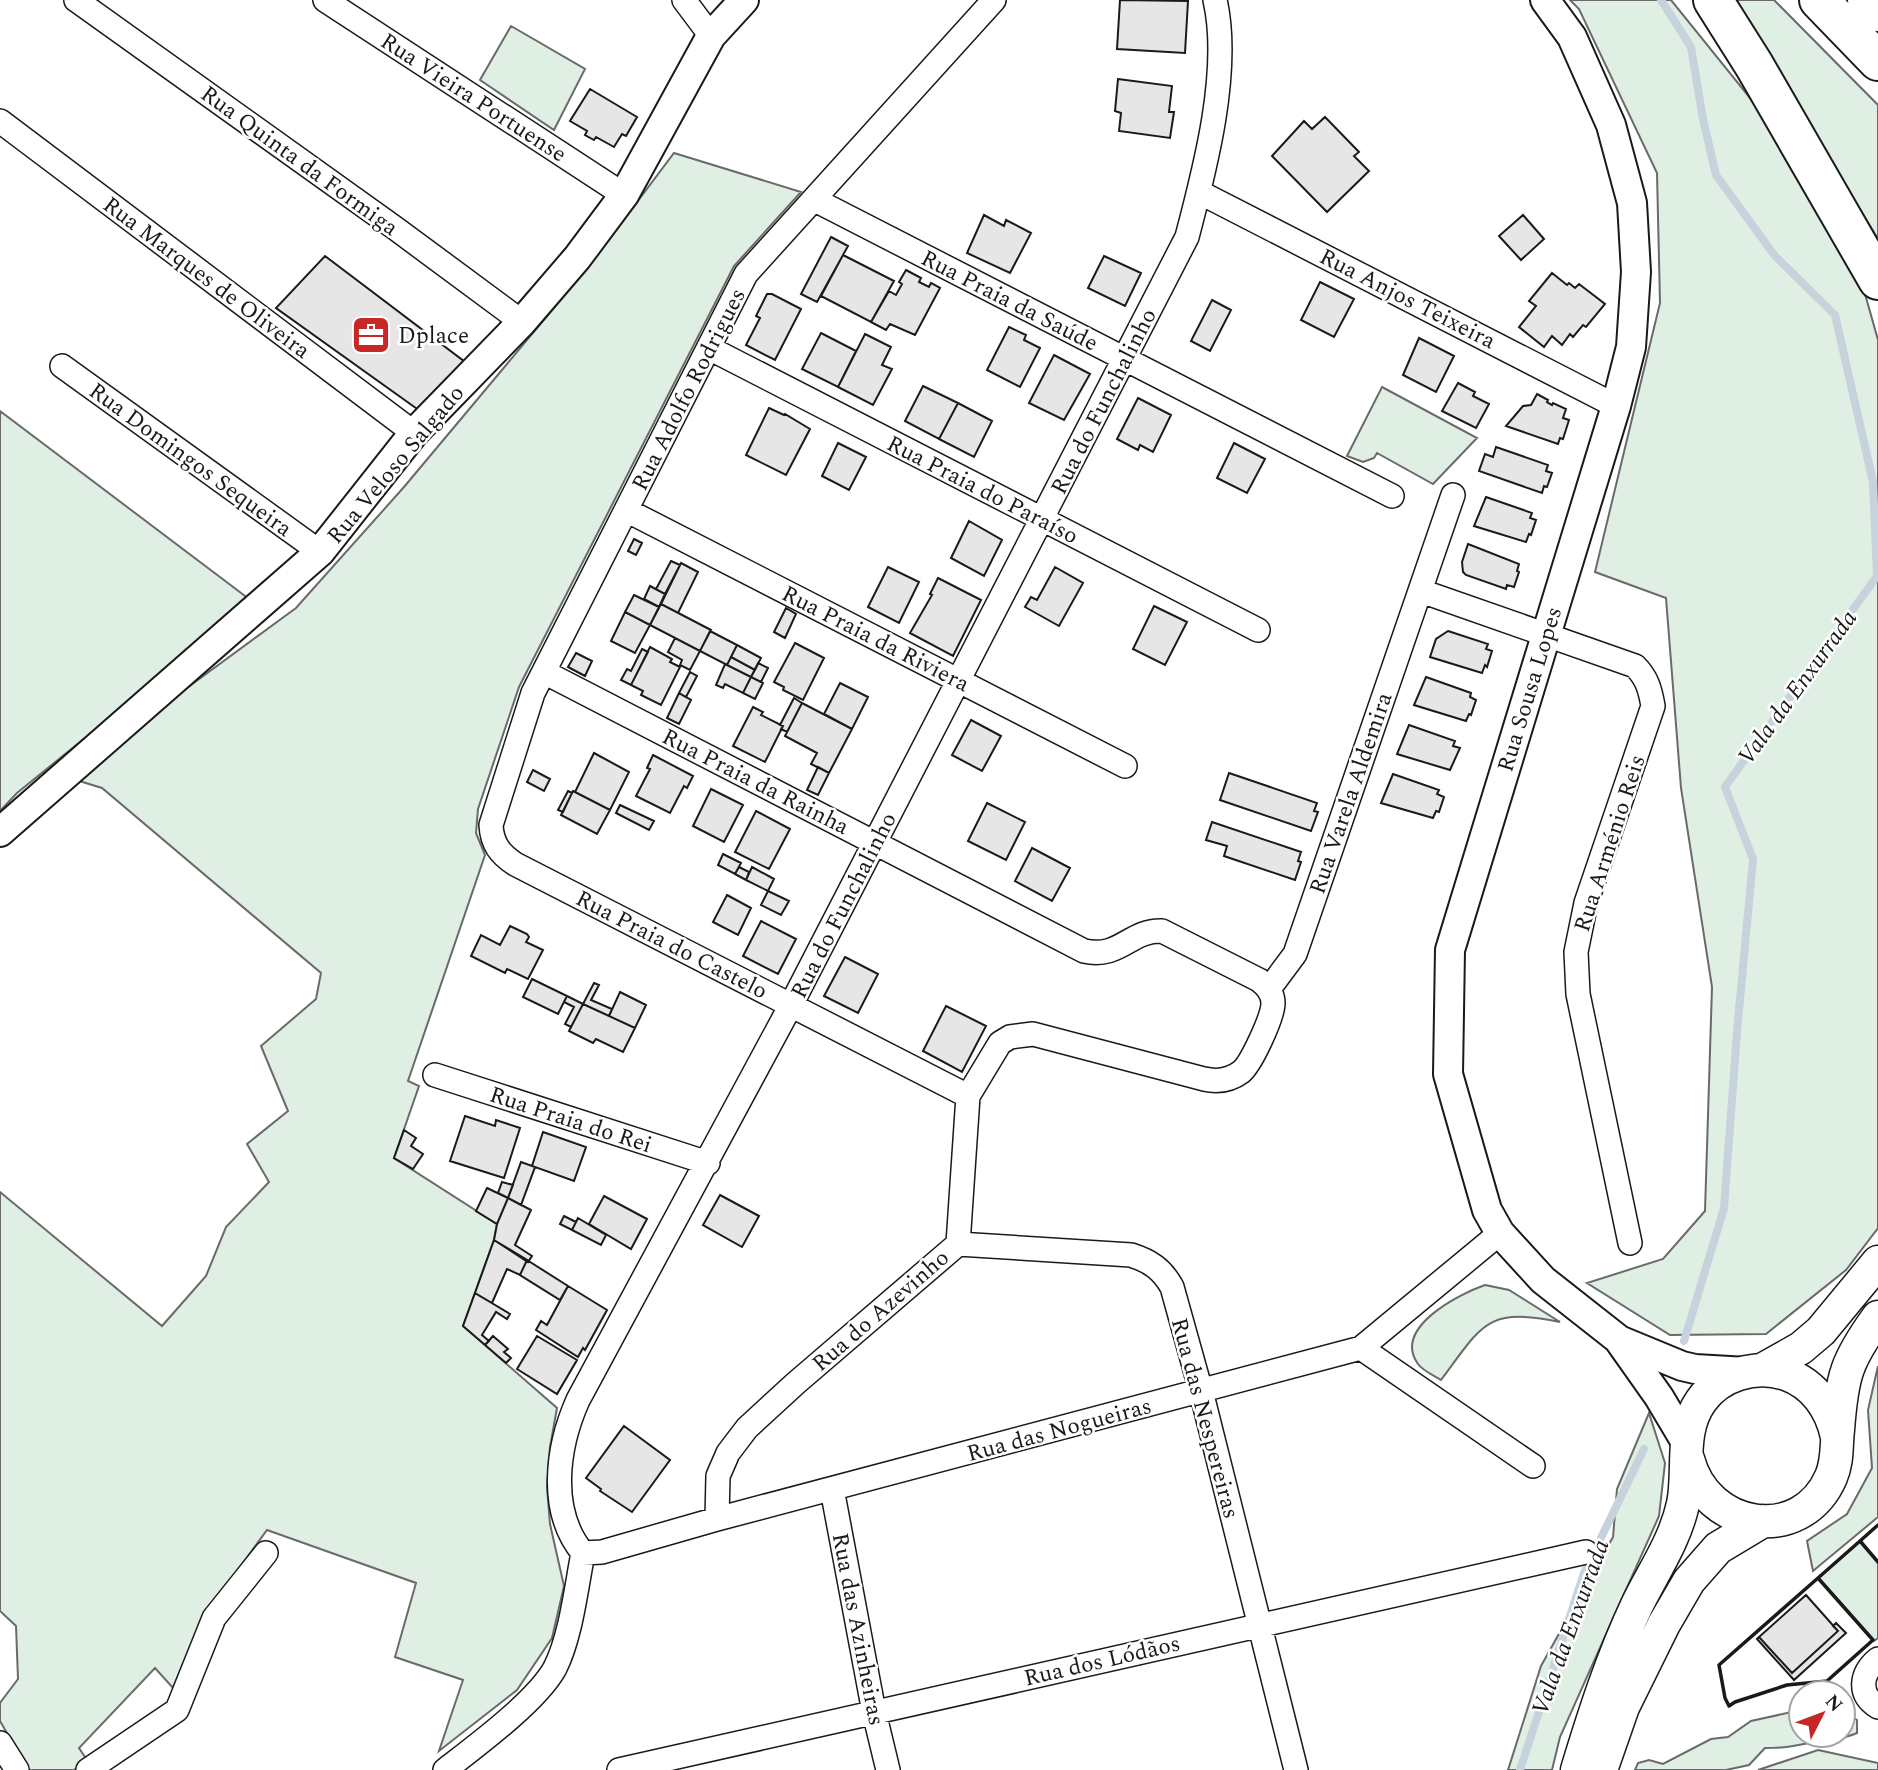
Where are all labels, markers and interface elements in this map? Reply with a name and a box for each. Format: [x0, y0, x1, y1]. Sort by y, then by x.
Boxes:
street label: Rua Vieira Portuense [373, 25, 573, 172]
street label: Rua Quinta da Formiga [193, 77, 406, 245]
street label: Rua Marques de Oliveira [95, 188, 317, 368]
street label: Rua Anjos Teixeira [1313, 240, 1502, 359]
street label: Rua Praia da Saúde [914, 241, 1104, 361]
street label: Rua Adolfo Rodrigues [623, 282, 756, 497]
street label: Rua do Funchalinho [1042, 302, 1166, 501]
office icon: Dplace [350, 314, 392, 356]
place label: Dplace [398, 319, 469, 354]
street label: Rua Domingos Sequeira [81, 374, 299, 546]
street label: Rua Veloso Salgado [319, 378, 473, 552]
street label: Rua Praia do Paraíso [880, 427, 1084, 554]
street label: Rua Praia da Riviera [775, 577, 975, 702]
street label: Rua Sousa Lopes [1489, 602, 1572, 776]
water label: Vala da Enxurrada [1729, 602, 1867, 773]
street label: Rua Varela Aldemira [1300, 688, 1402, 899]
street label: Rua Praia da Rainha [656, 720, 855, 845]
street label: Rua Arménio Reis [1565, 750, 1656, 937]
street label: Rua do Funchalinho [782, 806, 906, 1005]
street label: Rua Praia do Castelo [569, 882, 773, 1009]
street label: Rua Praia do Rei [485, 1078, 656, 1163]
street label: Rua do Azevinho [804, 1241, 957, 1381]
street label: Rua das Nespereiras [1161, 1314, 1248, 1523]
street label: Rua das Nogueiras [963, 1389, 1156, 1472]
street label: Rua das Azinheiras [822, 1530, 893, 1729]
water label: Vala da Enxurrada [1522, 1534, 1619, 1720]
street label: Rua dos Lódãos [1021, 1626, 1184, 1696]
north arrow [1787, 1679, 1857, 1749]
text: N [1818, 1688, 1849, 1719]

